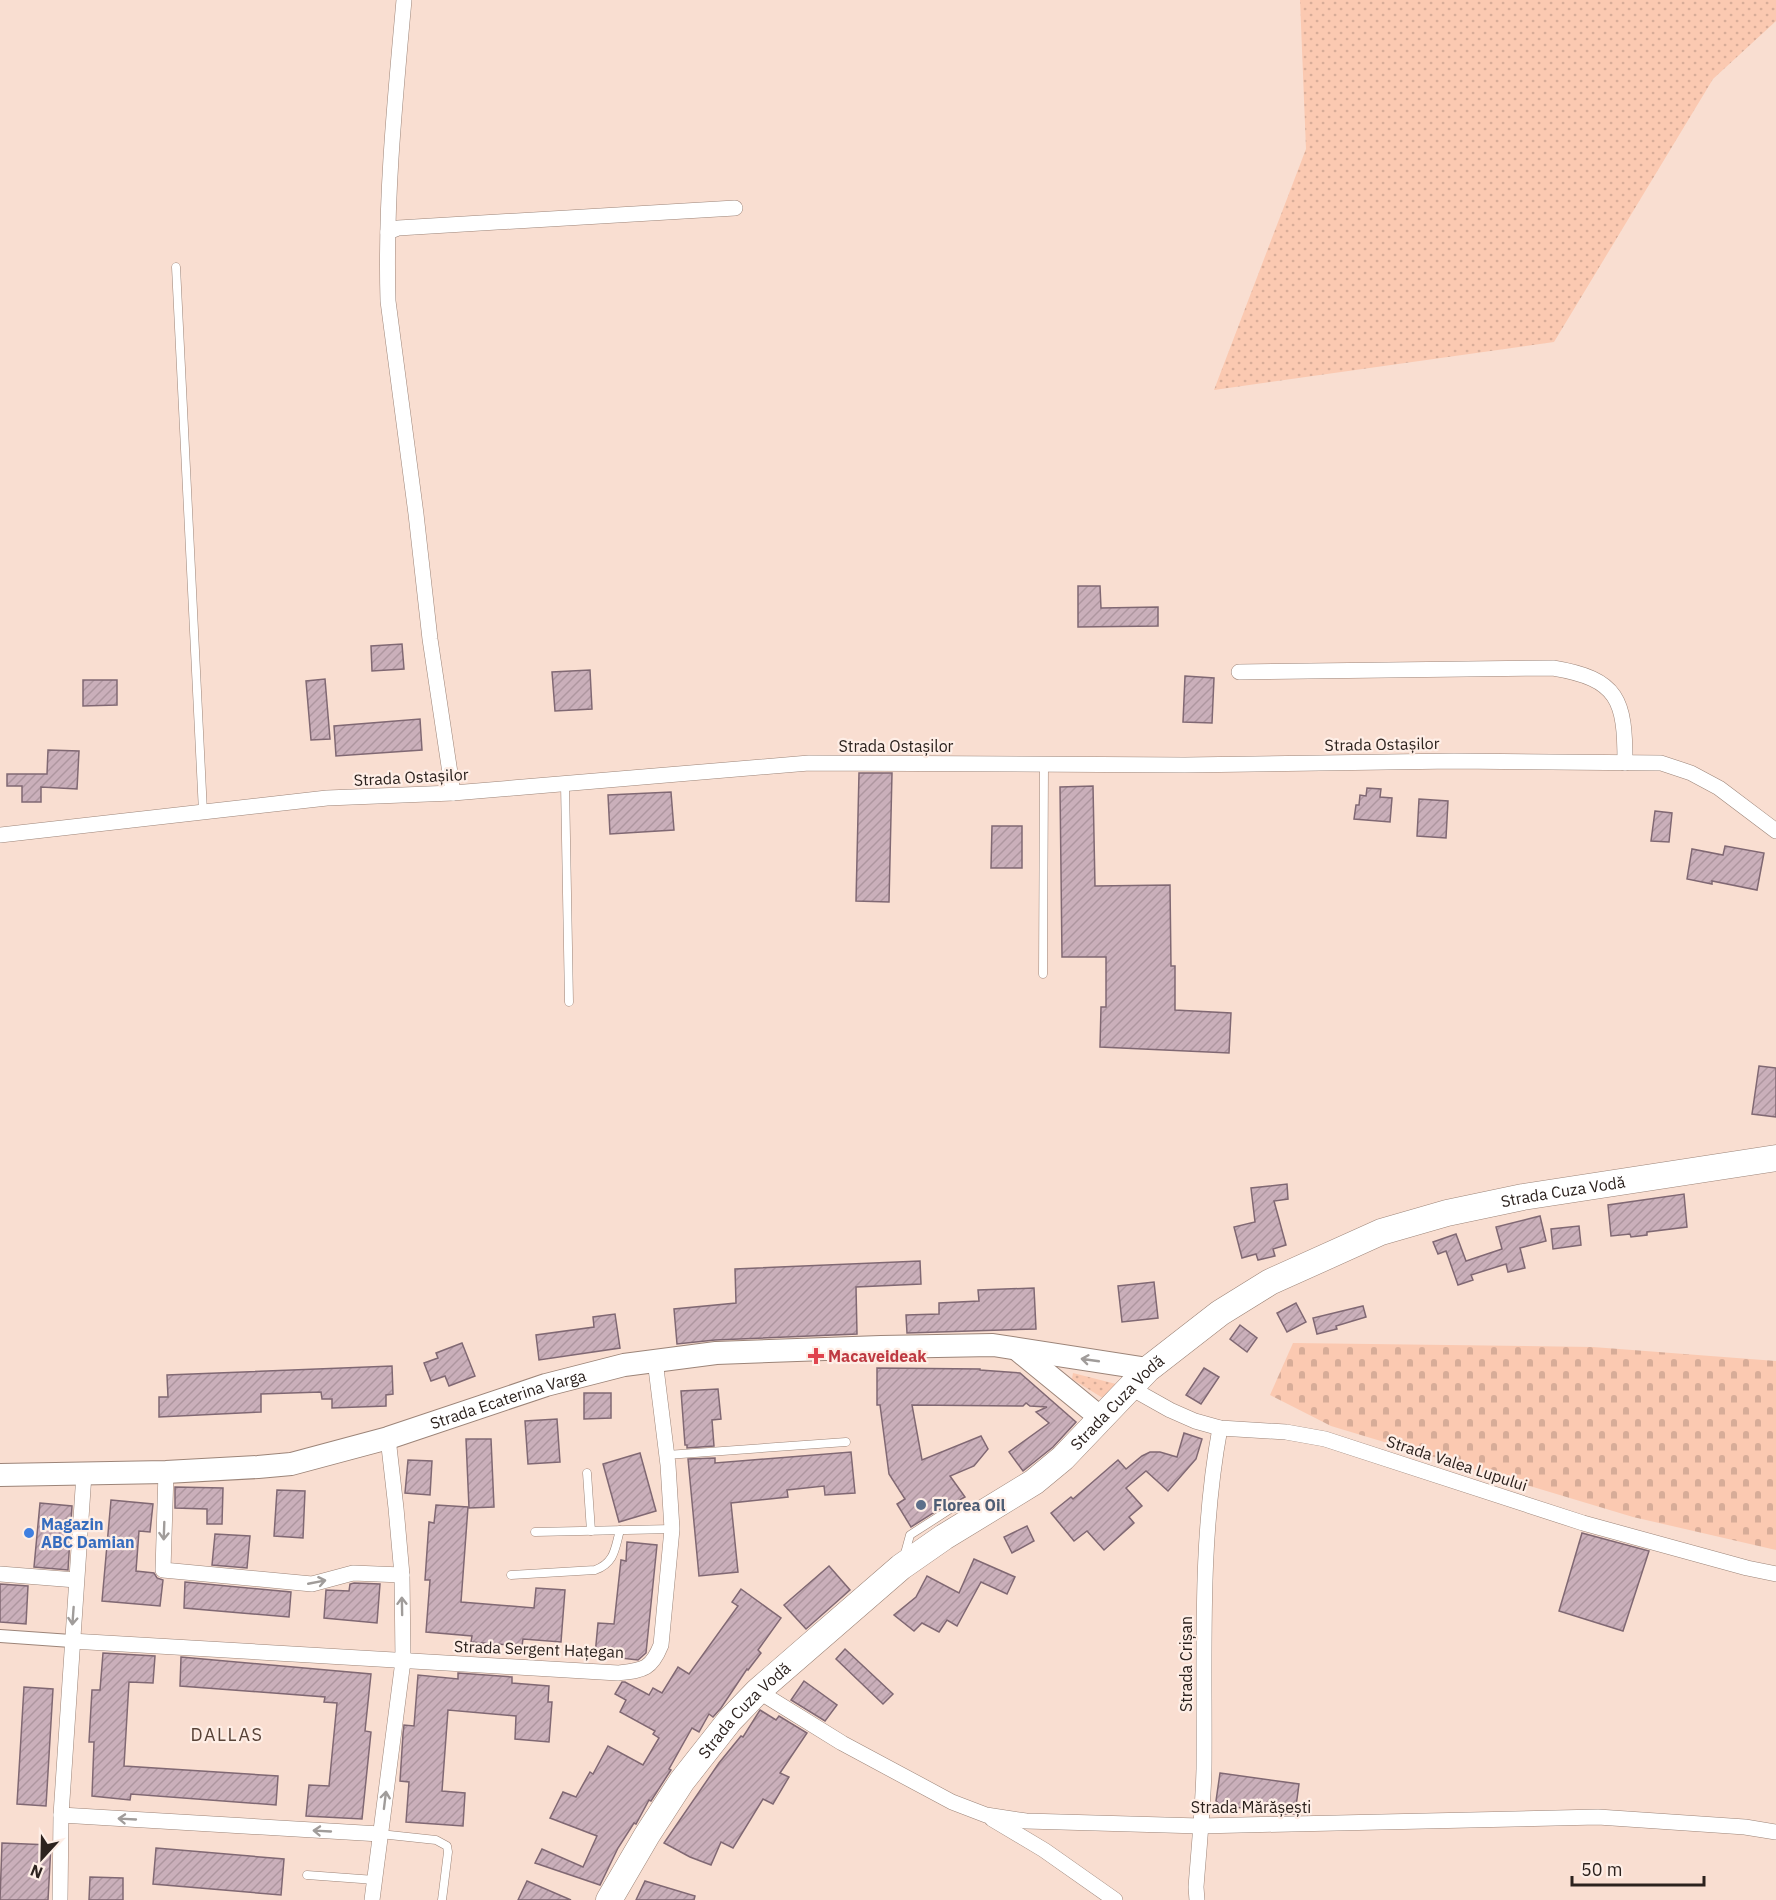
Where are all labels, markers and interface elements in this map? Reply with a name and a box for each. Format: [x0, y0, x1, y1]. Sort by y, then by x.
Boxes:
street label: Strada Ostașilor [1324, 733, 1440, 755]
street label: Strada Ostașilor [838, 736, 954, 756]
street label: Strada Ostașilor [353, 764, 469, 790]
street label: Strada Cuza Vodă [1499, 1171, 1627, 1211]
place label: Macaveideak [828, 1346, 927, 1366]
marker: Macaveideak [809, 1349, 823, 1363]
street label: Strada Cuza Vodă [1066, 1350, 1168, 1454]
one-way arrow [1081, 1355, 1101, 1366]
street label: Strada Ecaterina Varga [427, 1365, 589, 1433]
street label: Strada Valea Lupului [1384, 1431, 1530, 1495]
place label: Florea Oil [933, 1495, 1005, 1515]
marker: Florea Oil [914, 1498, 928, 1512]
place label: Magazin ABC Damian [41, 1514, 135, 1552]
one-way arrow [159, 1520, 170, 1540]
marker: Magazin ABC Damian [22, 1526, 36, 1540]
one-way arrow [307, 1576, 327, 1587]
one-way arrow [396, 1597, 408, 1617]
one-way arrow [67, 1606, 78, 1626]
street label: Strada Crișan [1176, 1616, 1196, 1712]
street label: Strada Sergent Hațegan [454, 1636, 624, 1663]
street label: Strada Cuza Vodă [694, 1657, 795, 1762]
district label: DALLAS [191, 1723, 263, 1746]
one-way arrow [379, 1791, 390, 1811]
street label: Strada Mărășești [1191, 1797, 1311, 1817]
one-way arrow [118, 1814, 138, 1825]
one-way arrow [313, 1825, 332, 1836]
north arrow [12, 1828, 72, 1888]
scale bar [1572, 1849, 1704, 1887]
text: 50 m [1581, 1858, 1623, 1881]
text: N [27, 1860, 46, 1883]

